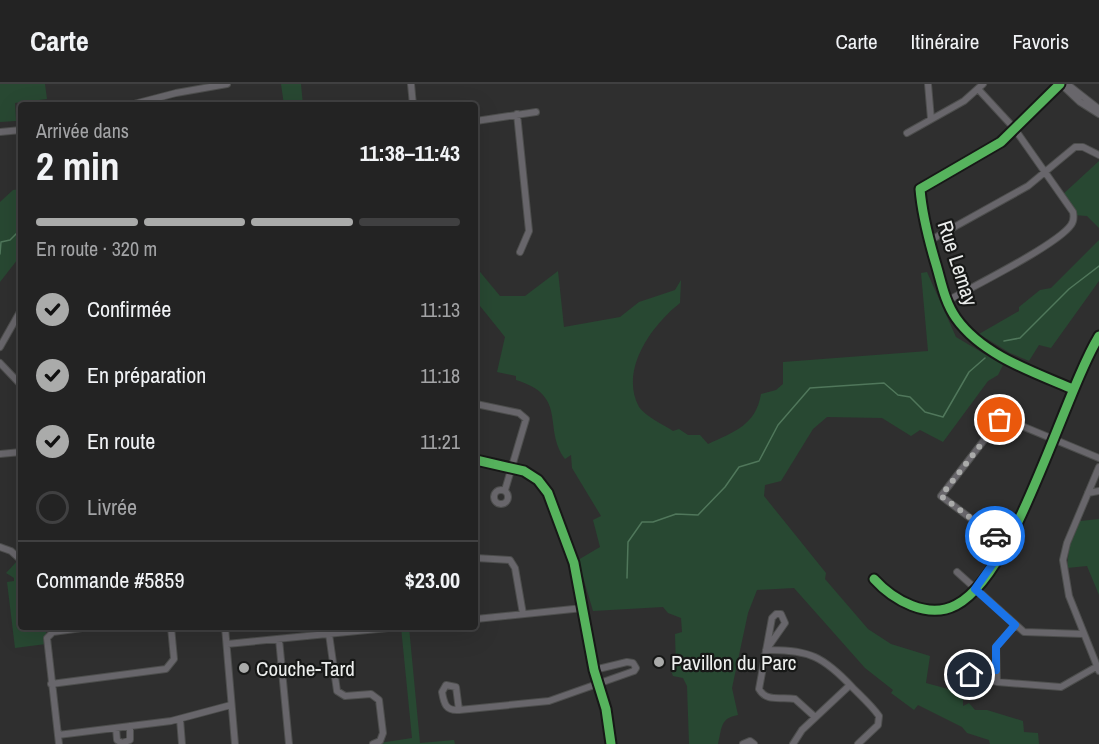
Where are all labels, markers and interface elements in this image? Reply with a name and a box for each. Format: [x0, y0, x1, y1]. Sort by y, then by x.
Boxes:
text: Carte [30, 22, 89, 60]
text: Carte [835, 27, 878, 56]
text: Itinéraire [911, 27, 979, 56]
text: Favoris [1012, 27, 1069, 56]
text: Arrivée dans [36, 117, 129, 144]
text: 11:38–11:43 [360, 138, 460, 168]
text: 2 min [36, 140, 120, 192]
street label: Rue Lemay [931, 217, 986, 310]
text: En route · 320 m [36, 235, 157, 262]
icon: check [36, 293, 69, 326]
text: Confirmée [87, 294, 171, 324]
text: 11:13 [420, 296, 460, 323]
icon: check [36, 359, 69, 392]
text: En préparation [87, 360, 206, 390]
text: 11:18 [420, 362, 460, 389]
pin [974, 394, 1025, 445]
icon: bag [983, 403, 1016, 436]
icon: check [36, 425, 69, 458]
text: En route [87, 426, 155, 456]
text: 11:21 [420, 428, 460, 455]
text: Livrée [87, 492, 137, 522]
courier [965, 506, 1025, 566]
icon: car [979, 520, 1012, 553]
text: Commande #5859 [36, 565, 184, 595]
text: $23.00 [405, 565, 460, 595]
place label: Pavillon du Parc [671, 648, 796, 677]
pin [944, 649, 995, 700]
place label: Couche-Tard [256, 654, 355, 683]
marker: Pavillon du Parc [652, 655, 666, 669]
icon: home [953, 658, 986, 691]
marker: Couche-Tard [237, 661, 251, 675]

